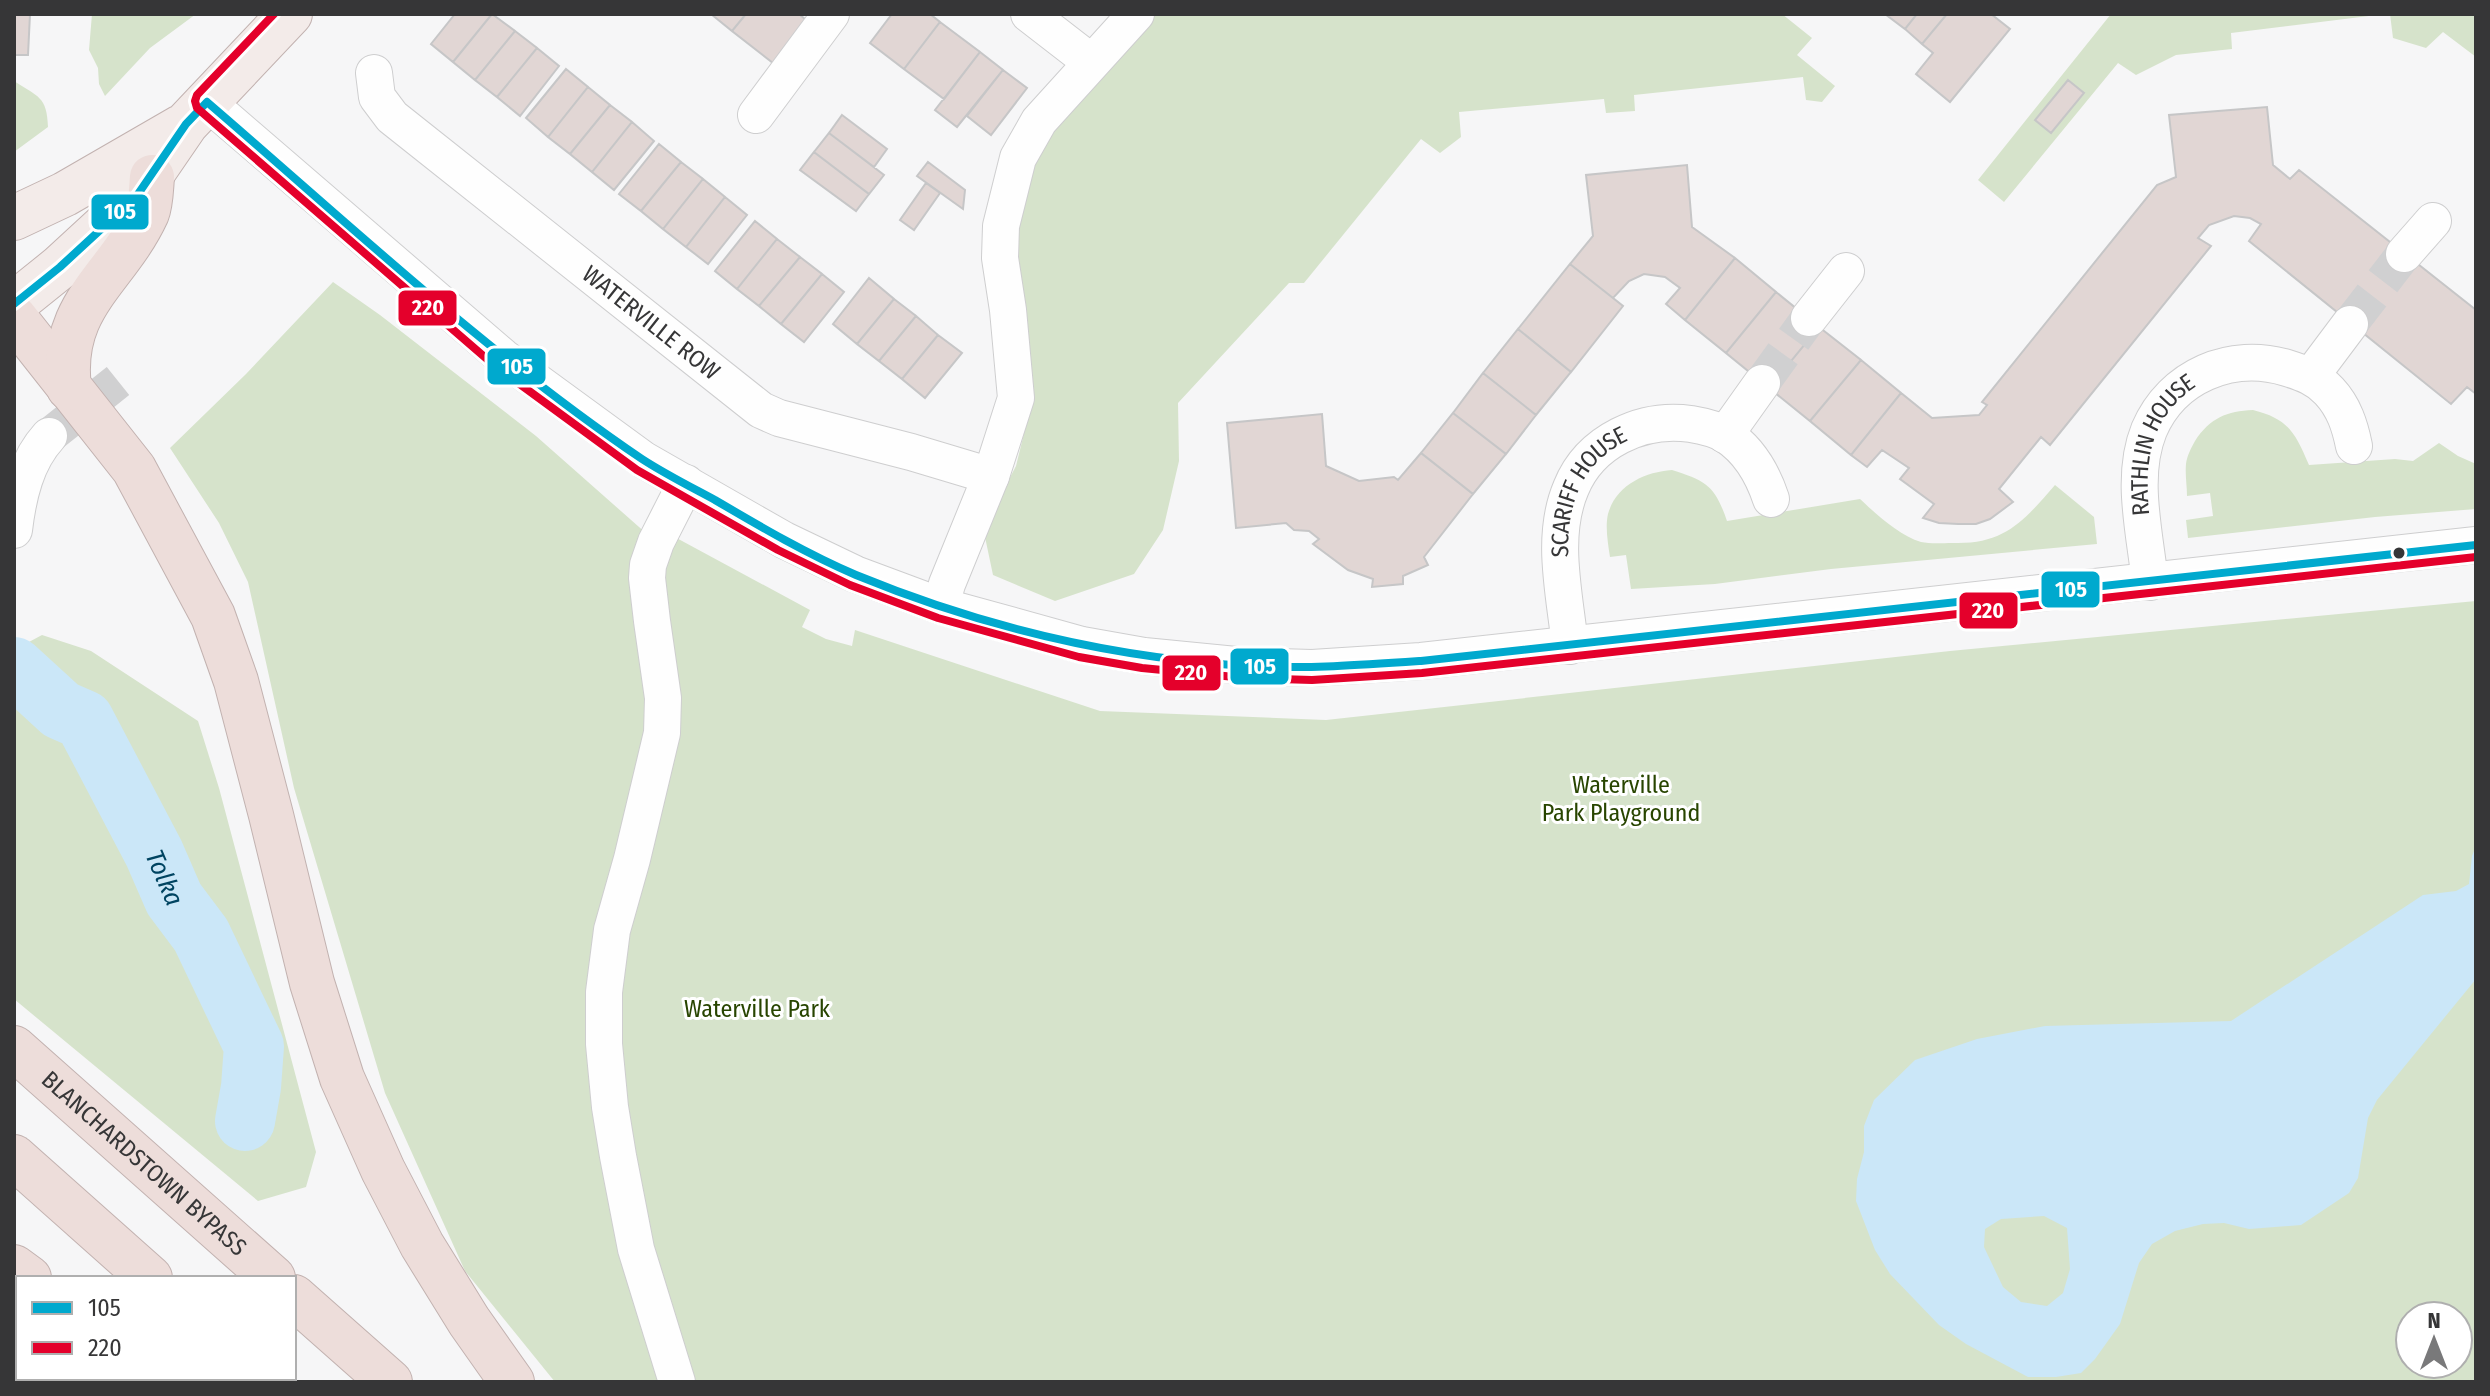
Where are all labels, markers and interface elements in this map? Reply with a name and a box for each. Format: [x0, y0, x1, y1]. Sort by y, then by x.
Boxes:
line badge: 105 [90, 193, 150, 231]
text: 105 [104, 198, 136, 225]
street label: WATERVILLE ROW [577, 260, 725, 386]
line badge: 220 [397, 289, 458, 327]
text: 220 [411, 294, 444, 321]
line badge: 105 [486, 347, 547, 386]
text: 105 [501, 353, 533, 380]
street label: RATHLIN HOUSE [2126, 368, 2200, 517]
street label: SCARIFF HOUSE [1546, 421, 1631, 557]
unlabelled marker [2391, 545, 2407, 561]
line badge: 105 [2040, 570, 2101, 609]
text: 105 [2055, 576, 2087, 603]
line badge: 220 [1958, 591, 2019, 630]
text: 220 [1971, 597, 2004, 624]
line badge: 105 [1229, 647, 1290, 686]
text: 105 [1244, 653, 1276, 680]
line badge: 220 [1161, 654, 1222, 692]
text: 220 [1174, 659, 1207, 686]
park label: Waterville Park Playground [1542, 771, 1700, 827]
water label: Tolka [139, 845, 190, 910]
park label: Waterville Park [684, 995, 831, 1023]
street label: BLANCHARDSTOWN BYPASS [36, 1065, 252, 1262]
legend [16, 1276, 296, 1380]
text: 105 [88, 1294, 121, 1322]
north arrow [2394, 1300, 2474, 1380]
text: N [2427, 1307, 2441, 1334]
text: 220 [88, 1334, 122, 1362]

